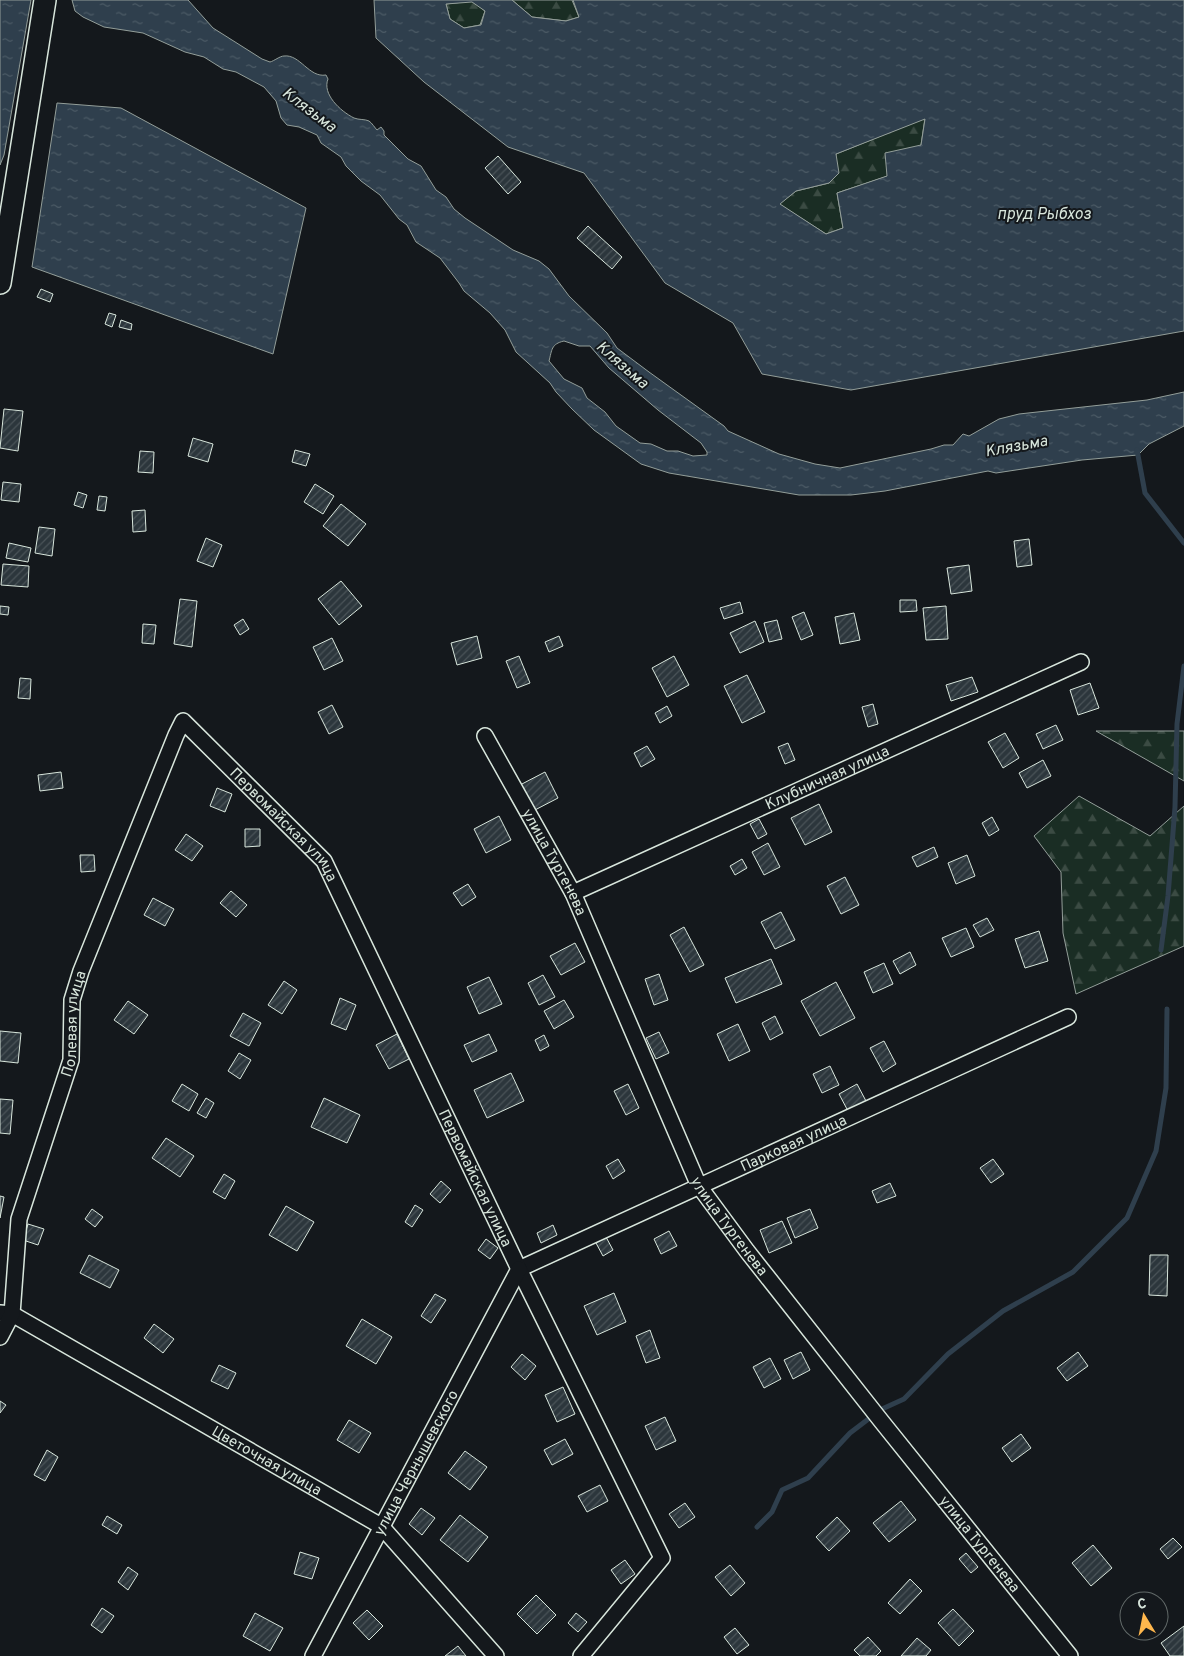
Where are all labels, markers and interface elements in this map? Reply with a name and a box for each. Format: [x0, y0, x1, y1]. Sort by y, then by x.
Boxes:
water label: Клязьма [278, 84, 341, 138]
water label: пруд Рыбхоз [997, 205, 1091, 225]
water label: Клязьма [591, 337, 653, 394]
water label: Клязьма [984, 432, 1050, 462]
street label: Клубничная улица [763, 742, 893, 815]
street label: Первомайская улица [225, 765, 341, 885]
street label: улица Тургенева [517, 806, 590, 919]
street label: Полевая улица [58, 969, 92, 1080]
street label: Первомайская улица [433, 1107, 515, 1251]
street label: Парковая улица [738, 1112, 850, 1177]
street label: улица Тургенева [685, 1174, 771, 1280]
street label: улица Чернышевского [371, 1387, 464, 1540]
street label: Цветочная улица [208, 1423, 324, 1501]
street label: улица Тургенева [934, 1493, 1023, 1597]
north arrow [1119, 1591, 1169, 1641]
text: С [1136, 1596, 1148, 1614]

